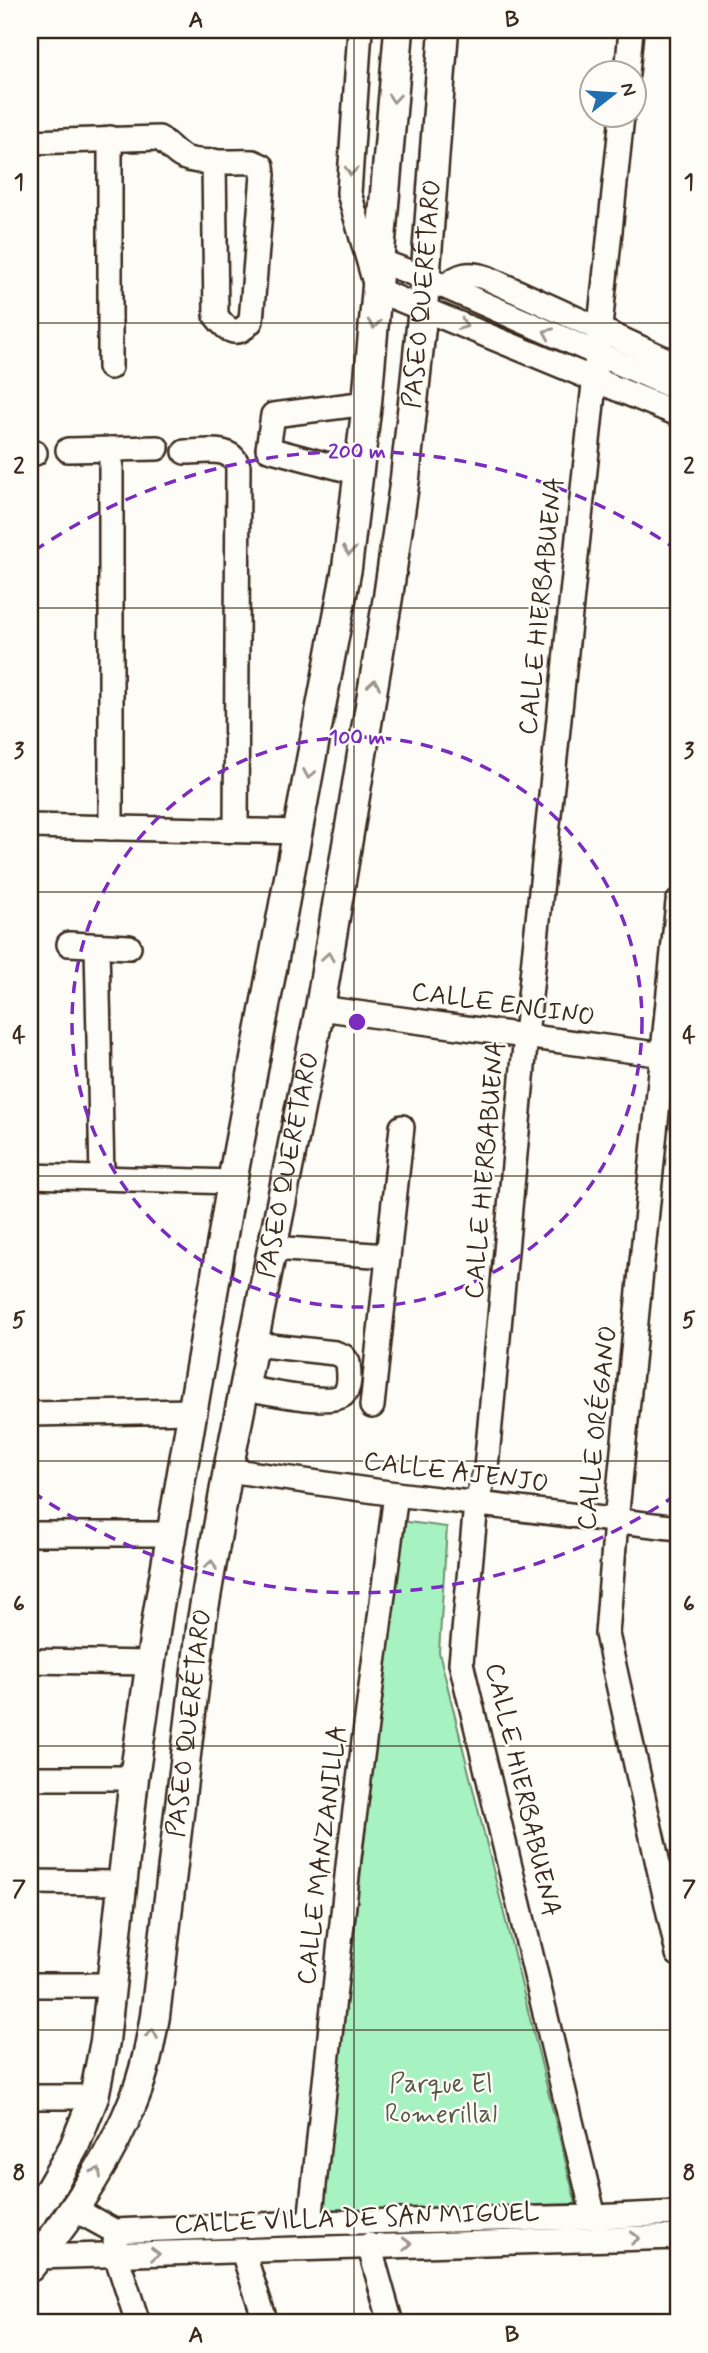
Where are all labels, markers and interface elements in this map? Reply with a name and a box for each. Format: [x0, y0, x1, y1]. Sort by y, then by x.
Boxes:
text: A [188, 6, 204, 36]
text: B [505, 6, 520, 36]
north arrow [578, 60, 648, 130]
text: N [614, 80, 642, 99]
one-way arrow [387, 93, 402, 104]
one-way arrow [343, 166, 358, 177]
text: 1 [14, 168, 24, 198]
text: 1 [684, 168, 694, 198]
street label: PASEO QUERÉTARO [395, 178, 450, 410]
one-way arrow [456, 316, 468, 330]
one-way arrow [367, 319, 382, 330]
one-way arrow [543, 327, 556, 341]
text: 200 m [328, 438, 386, 466]
text: 2 [13, 452, 25, 482]
text: 2 [683, 452, 695, 482]
street label: CALLE HIERBABUENA [512, 475, 572, 737]
one-way arrow [342, 545, 357, 556]
one-way arrow [366, 678, 381, 690]
text: 100 m [329, 724, 385, 752]
text: 3 [14, 737, 25, 767]
text: 3 [684, 737, 695, 767]
one-way arrow [303, 768, 318, 780]
one-way arrow [320, 951, 335, 963]
street label: CALLE ENCINO [409, 975, 597, 1035]
centre of rings [345, 1010, 369, 1034]
text: 4 [12, 1021, 26, 1051]
text: 4 [682, 1021, 696, 1051]
street label: CALLE HIERBABUENA [458, 1039, 514, 1301]
street label: PASEO QUERÉTARO [250, 1049, 328, 1281]
text: 5 [12, 1306, 26, 1336]
text: 5 [682, 1306, 696, 1336]
street label: CALLE ORÉGANO [568, 1324, 626, 1532]
street label: CALLE AJENJO [361, 1445, 551, 1501]
one-way arrow [203, 1560, 218, 1572]
text: 6 [13, 1590, 25, 1620]
text: 6 [683, 1590, 695, 1620]
street label: PASEO QUERÉTARO [159, 1606, 221, 1839]
street label: CALLE HIERBABUENA [476, 1660, 568, 1920]
street label: CALLE MANZANILLA [290, 1723, 356, 1987]
text: 7 [12, 1875, 26, 1905]
text: 7 [682, 1875, 696, 1905]
one-way arrow [143, 2028, 158, 2040]
park label: Parque El Romerillal [385, 2068, 497, 2132]
text: 8 [13, 2159, 25, 2189]
text: 8 [683, 2159, 695, 2189]
one-way arrow [89, 2166, 102, 2179]
street label: CALLE VILLA DE SAN MIGUEL [174, 2196, 540, 2242]
one-way arrow [629, 2230, 640, 2245]
one-way arrow [402, 2236, 413, 2252]
one-way arrow [150, 2246, 161, 2261]
text: A [188, 2321, 204, 2351]
text: B [505, 2321, 520, 2351]

